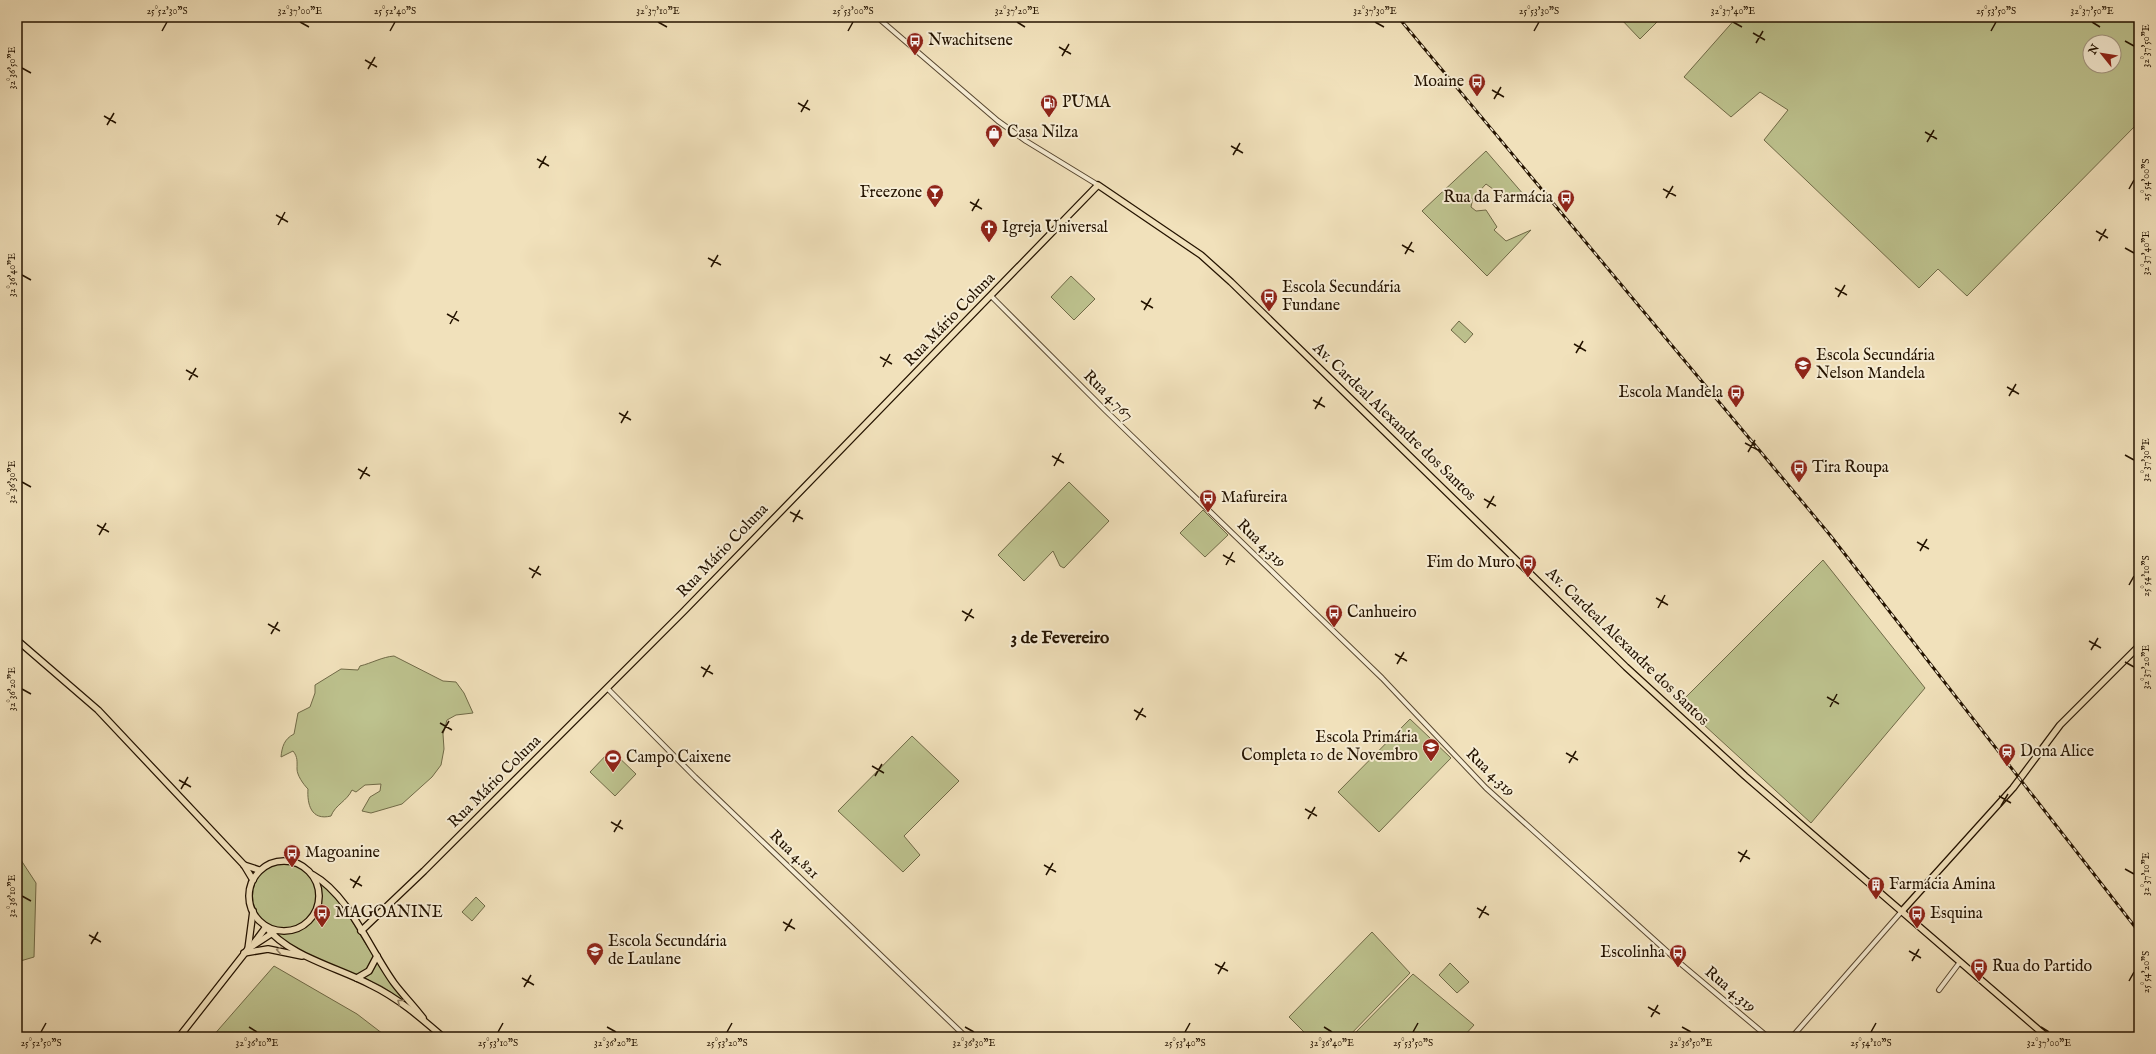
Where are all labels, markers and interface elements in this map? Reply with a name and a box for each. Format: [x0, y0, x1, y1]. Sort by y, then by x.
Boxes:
text: 25°52'30"S [146, 5, 188, 18]
text: 32°37'00"E [278, 5, 322, 18]
text: 25°52'40"S [374, 5, 416, 18]
text: 32°37'10"E [636, 5, 680, 18]
text: 25°53'00"S [832, 5, 874, 18]
text: 32°37'20"E [995, 5, 1039, 18]
text: 32°37'30"E [1353, 5, 1397, 18]
text: 25°53'30"S [1519, 5, 1559, 18]
text: 32°37'40"E [1711, 5, 1755, 18]
text: 25°53'50"S [1976, 5, 2016, 18]
text: 32°37'50"E [2070, 5, 2114, 18]
text: 32°37'50"E [2140, 24, 2153, 68]
bus stop icon: Nwachitsene [905, 31, 925, 56]
place label: Nwachitsene [928, 31, 1013, 51]
north arrow [2082, 34, 2122, 74]
text: N [2085, 41, 2103, 58]
text: 32°36'50"E [6, 47, 19, 89]
place label: Moaine [1413, 72, 1464, 92]
bus stop icon: Moaine [1467, 72, 1487, 97]
fuel station icon: PUMA [1039, 93, 1059, 118]
place label: PUMA [1062, 93, 1112, 113]
shop icon: Casa Nilza [984, 123, 1004, 148]
place label: Casa Nilza [1007, 123, 1078, 143]
text: 25°54'00"S [2140, 159, 2153, 201]
place label: Freezone [860, 183, 922, 203]
bar icon: Freezone [925, 183, 945, 208]
place label: Rua da Farmácia [1443, 188, 1553, 208]
bus stop icon: Rua da Farmácia [1556, 188, 1576, 213]
church icon: Igreja Universal [979, 218, 999, 243]
place label: Igreja Universal [1002, 218, 1109, 238]
text: 32°37'40"E [2140, 231, 2153, 275]
text: 32°36'40"E [6, 253, 19, 297]
street label: Rua Mário Coluna [900, 269, 1000, 371]
place label: Escola Secundária Fundane [1282, 278, 1401, 316]
bus stop icon: Escola Secundária Fundane [1259, 287, 1279, 312]
street label: Av. Cardeal Alexandre dos Santos [1307, 338, 1480, 506]
place label: Escola Secundária Nelson Mandela [1816, 346, 1935, 384]
school or university icon: Escola Secundária Nelson Mandela [1793, 355, 1813, 380]
street label: Rua 4.767 [1079, 367, 1137, 425]
place label: Escola Mandela [1618, 383, 1723, 403]
bus stop icon: Escola Mandela [1726, 383, 1746, 408]
text: 32°37'30"E [2140, 438, 2153, 482]
bus stop icon: Tira Roupa [1789, 458, 1809, 483]
place label: Tira Roupa [1812, 458, 1889, 478]
text: 32°36'30"E [6, 461, 19, 503]
bus stop icon: Mafureira [1198, 488, 1218, 513]
place label: Mafureira [1221, 488, 1287, 508]
street label: Rua Mário Coluna [673, 500, 773, 602]
street label: Rua 4.319 [1232, 515, 1290, 573]
place label: Fim do Muro [1426, 553, 1515, 573]
bus stop icon: Fim do Muro [1518, 553, 1538, 578]
text: 25°54'10"S [2140, 555, 2153, 597]
street label: Av. Cardeal Alexandre dos Santos [1540, 563, 1713, 731]
bus stop icon: Canhueiro [1324, 603, 1344, 628]
place label: Canhueiro [1347, 603, 1417, 623]
district label: 3 de Fevereiro [1011, 628, 1109, 649]
text: 32°37'20"E [2140, 645, 2153, 689]
text: 32°36'20"E [6, 667, 19, 711]
place label: Escola Primária Completa 10 de Novembro [1241, 728, 1418, 766]
street label: Rua Mário Coluna [444, 731, 546, 833]
school or university icon: Escola Primária Completa 10 de Novembro [1421, 737, 1441, 762]
station icon: Dona Alice [1997, 742, 2017, 767]
place label: Dona Alice [2020, 742, 2094, 762]
street label: Rua 4.319 [1461, 744, 1519, 802]
sports icon: Campo Caixene [603, 748, 623, 773]
place label: Campo Caixene [626, 748, 731, 768]
street label: Rua 4.821 [765, 826, 823, 884]
bus stop icon: Magoanine [282, 843, 302, 868]
place label: Magoanine [305, 843, 380, 863]
text: 32°37'10"E [2140, 852, 2153, 896]
text: 32°36'10"E [6, 875, 19, 917]
building icon: Farmácia Amina [1866, 875, 1886, 900]
place label: Farmácia Amina [1889, 875, 1996, 895]
bus stop icon: MAGOANINE [312, 903, 332, 928]
place label: MAGOANINE [335, 903, 443, 923]
bus stop icon: Esquina [1907, 904, 1927, 929]
place label: Esquina [1930, 904, 1983, 924]
place label: Escola Secundária de Laulane [608, 932, 727, 970]
school or university icon: Escola Secundária de Laulane [585, 941, 605, 966]
place label: Escolinha [1600, 943, 1665, 963]
bus stop icon: Escolinha [1668, 943, 1688, 968]
one-way arrow [276, 946, 282, 955]
text: 25°54'20"S [2140, 951, 2153, 993]
bus stop icon: Rua do Partido [1969, 957, 1989, 982]
place label: Rua do Partido [1992, 957, 2093, 977]
street label: Rua 4.319 [1700, 963, 1760, 1017]
one-way arrow [397, 1000, 404, 1007]
text: 25°52'50"S [20, 1037, 62, 1050]
text: 32°36'10"E [236, 1037, 278, 1050]
text: 25°53'10"S [478, 1037, 518, 1050]
text: 32°36'20"E [594, 1037, 638, 1050]
text: 25°53'20"S [706, 1037, 748, 1050]
text: 32°36'30"E [953, 1037, 995, 1050]
text: 25°53'40"S [1164, 1037, 1206, 1050]
text: 32°36'40"E [1310, 1037, 1354, 1050]
text: 25°53'50"S [1393, 1037, 1433, 1050]
text: 32°36'50"E [1670, 1037, 1712, 1050]
text: 25°54'10"S [1850, 1037, 1892, 1050]
text: 32°37'00"E [2027, 1037, 2071, 1050]

